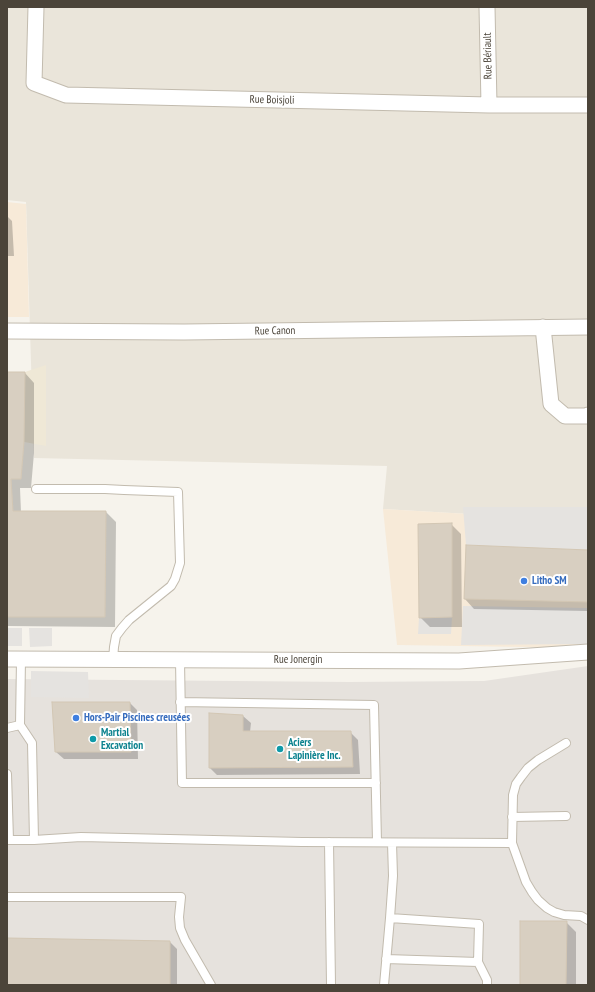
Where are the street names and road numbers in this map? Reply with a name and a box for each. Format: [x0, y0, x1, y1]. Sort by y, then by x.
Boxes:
street label: Rue Bériault [481, 32, 495, 80]
street label: Rue Boisjoli [249, 93, 295, 107]
street label: Rue Canon [255, 324, 295, 338]
street label: Rue Jonergin [274, 653, 322, 667]

